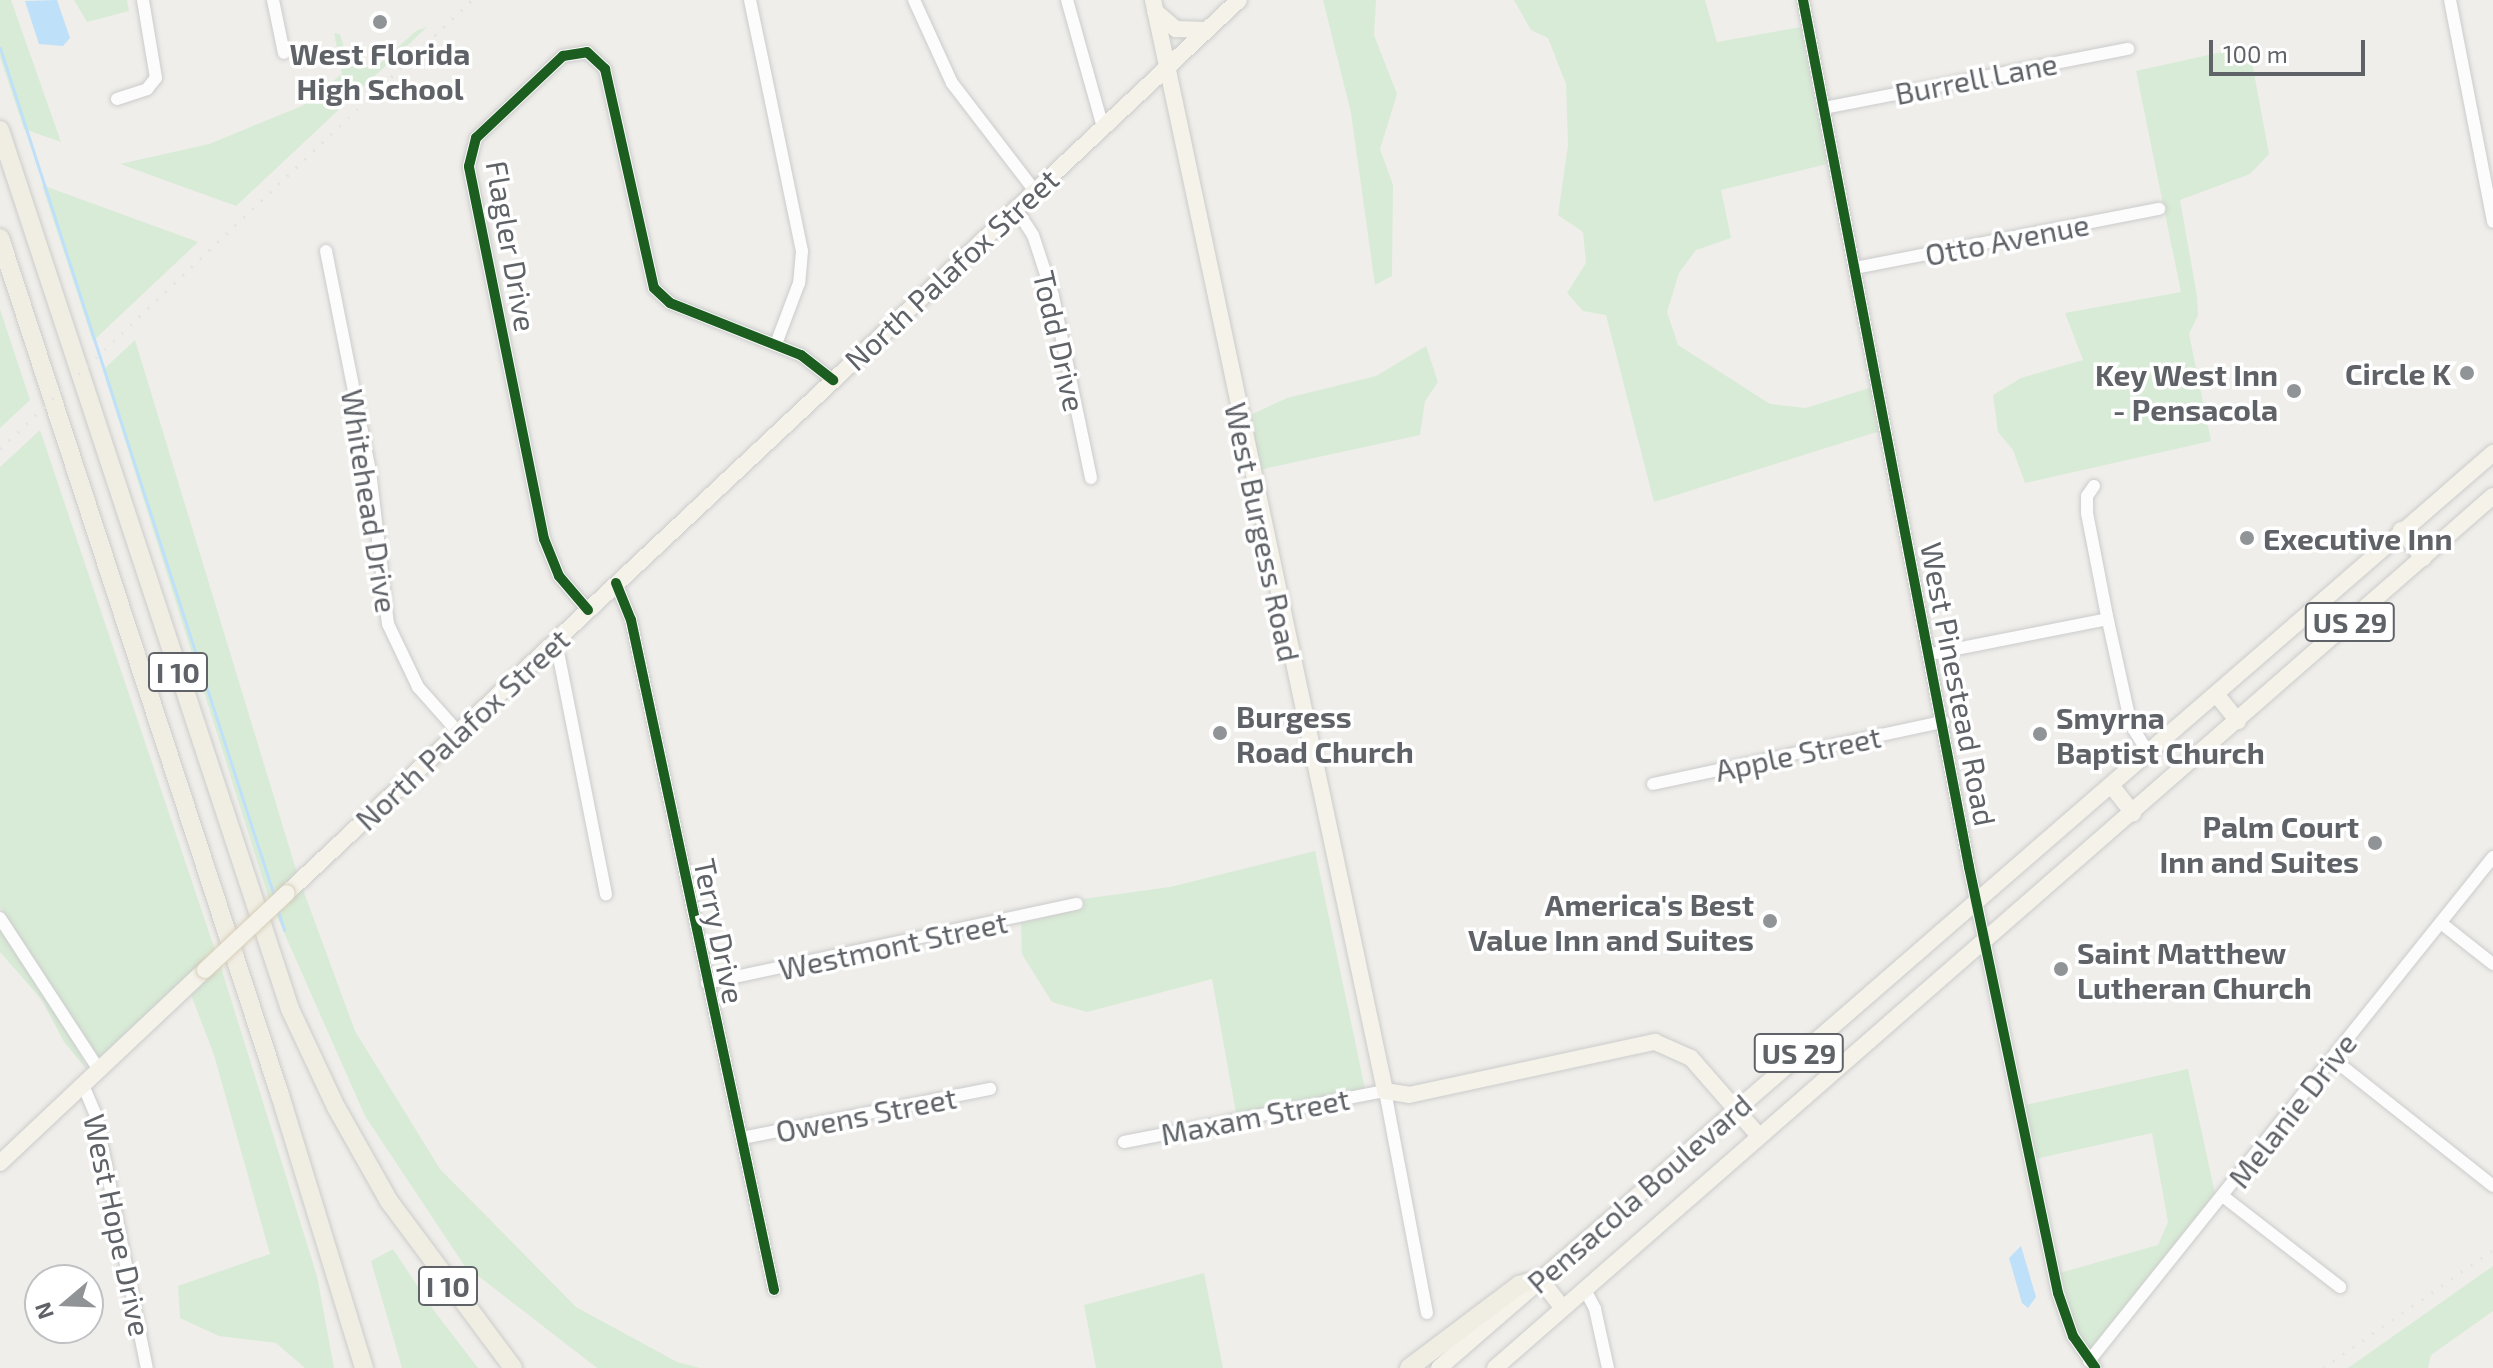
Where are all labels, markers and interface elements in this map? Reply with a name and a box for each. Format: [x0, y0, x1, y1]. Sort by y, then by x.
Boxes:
marker: West Florida High School [371, 13, 389, 31]
scale bar [2213, 24, 2369, 74]
place label: West Florida High School [290, 35, 470, 106]
text: 100 m [2223, 39, 2288, 68]
street label: Burrell Lane [1891, 45, 2061, 111]
street label: Flagler Drive [479, 158, 545, 334]
street label: North Palafox Street [837, 161, 1065, 377]
street label: Otto Avenue [1922, 205, 2092, 273]
street label: Todd Drive [1026, 267, 1094, 415]
place label: Circle K [2345, 355, 2451, 391]
place label: Key West Inn - Pensacola [2094, 356, 2278, 426]
marker: Circle K [2458, 364, 2476, 382]
marker: Key West Inn - Pensacola [2285, 382, 2303, 400]
street label: Whitehead Drive [335, 387, 405, 615]
street label: West Burgess Road [1218, 399, 1308, 665]
place label: Executive Inn [2263, 520, 2452, 556]
marker: Executive Inn [2238, 529, 2256, 547]
street label: West Pinestead Road [1914, 539, 2004, 829]
road number: US 29 [2304, 598, 2396, 646]
street label: North Palafox Street [348, 621, 576, 837]
road number: I 10 [148, 648, 208, 696]
place label: Burgess Road Church [1236, 698, 1414, 768]
place label: Smyrna Baptist Church [2056, 699, 2265, 770]
street label: Apple Street [1712, 718, 1884, 788]
marker: Burgess Road Church [1211, 724, 1229, 742]
marker: Smyrna Baptist Church [2031, 725, 2049, 743]
place label: Palm Court Inn and Suites [2159, 808, 2359, 878]
marker: Palm Court Inn and Suites [2366, 834, 2384, 852]
street label: Terry Drive [687, 855, 753, 1007]
place label: America's Best Value Inn and Suites [1468, 886, 1754, 956]
street label: Westmont Street [775, 903, 1011, 987]
marker: America's Best Value Inn and Suites [1761, 912, 1779, 930]
place label: Saint Matthew Lutheran Church [2077, 934, 2312, 1004]
marker: Saint Matthew Lutheran Church [2052, 960, 2070, 978]
street label: Melanie Drive [2220, 1025, 2364, 1195]
road number: US 29 [1753, 1029, 1845, 1077]
street label: Owens Street [772, 1079, 960, 1149]
street label: Maxam Street [1158, 1080, 1352, 1152]
street label: Pensacola Boulevard [1520, 1086, 1758, 1300]
street label: West Hope Drive [77, 1111, 159, 1339]
road number: I 10 [418, 1262, 478, 1310]
north arrow [24, 1264, 104, 1344]
text: N [28, 1299, 58, 1323]

